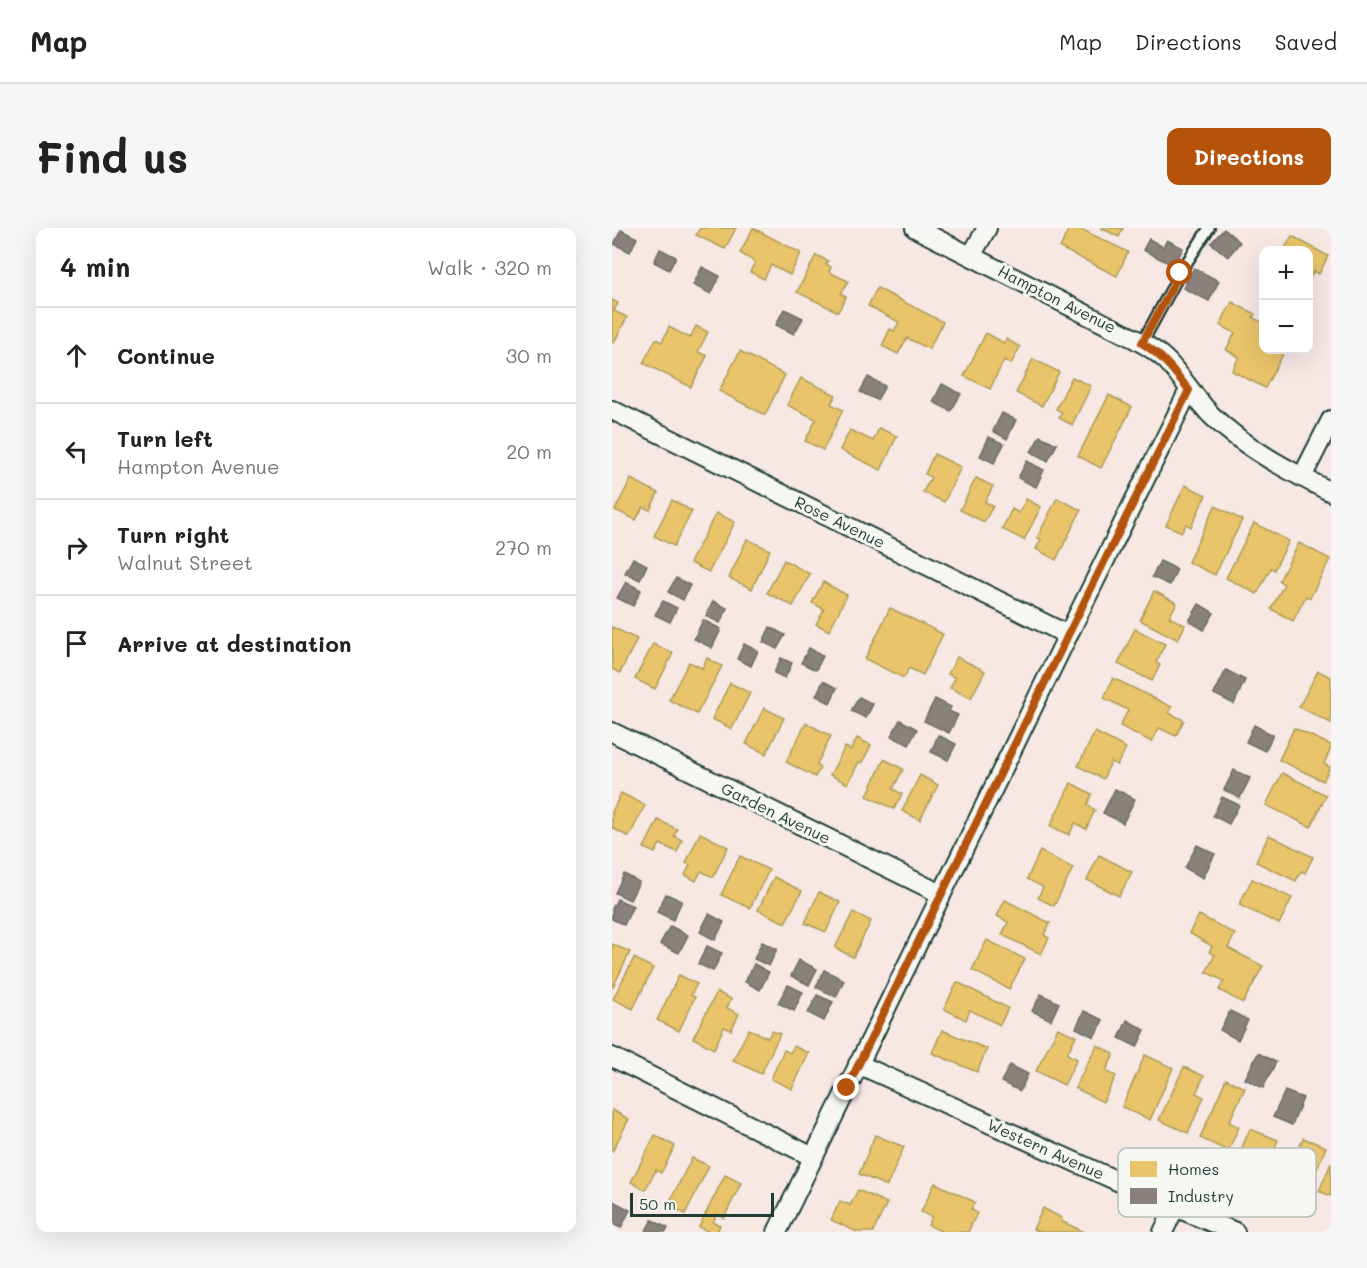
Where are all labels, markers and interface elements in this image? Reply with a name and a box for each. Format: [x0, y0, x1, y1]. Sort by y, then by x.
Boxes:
text: Map [30, 23, 87, 59]
text: Map [1059, 28, 1102, 55]
text: Directions [1135, 28, 1242, 55]
text: Saved [1275, 28, 1337, 55]
button: Directions [1167, 128, 1331, 185]
text: Find us [36, 129, 188, 184]
map controls [1259, 246, 1313, 354]
button: + [1259, 246, 1313, 300]
text: 4 min [60, 250, 130, 284]
text: Walk · 320 m [427, 254, 552, 280]
route start [1166, 259, 1192, 285]
street label: Hampton Avenue [995, 260, 1120, 337]
button: − [1259, 300, 1313, 354]
icon: ahead [60, 339, 93, 372]
text: Continue [117, 341, 215, 370]
text: 30 m [506, 342, 552, 368]
text: Turn left [117, 424, 213, 453]
icon: left [60, 435, 93, 468]
text: 20 m [506, 438, 552, 464]
text: Hampton Avenue [117, 453, 279, 479]
street label: Rose Avenue [792, 491, 889, 552]
text: Turn right [117, 520, 229, 549]
icon: right [60, 531, 93, 564]
text: 270 m [495, 534, 552, 560]
text: Walnut Street [117, 549, 253, 575]
icon: arrive [60, 627, 93, 660]
text: Arrive at destination [117, 629, 352, 658]
street label: Garden Avenue [718, 777, 834, 848]
route end [833, 1074, 859, 1100]
street label: Western Avenue [984, 1113, 1108, 1184]
legend [1118, 1148, 1316, 1217]
text: Homes [1168, 1158, 1219, 1179]
text: Industry [1168, 1185, 1234, 1206]
scale bar [630, 1190, 774, 1218]
text: 50 m [639, 1193, 676, 1214]

